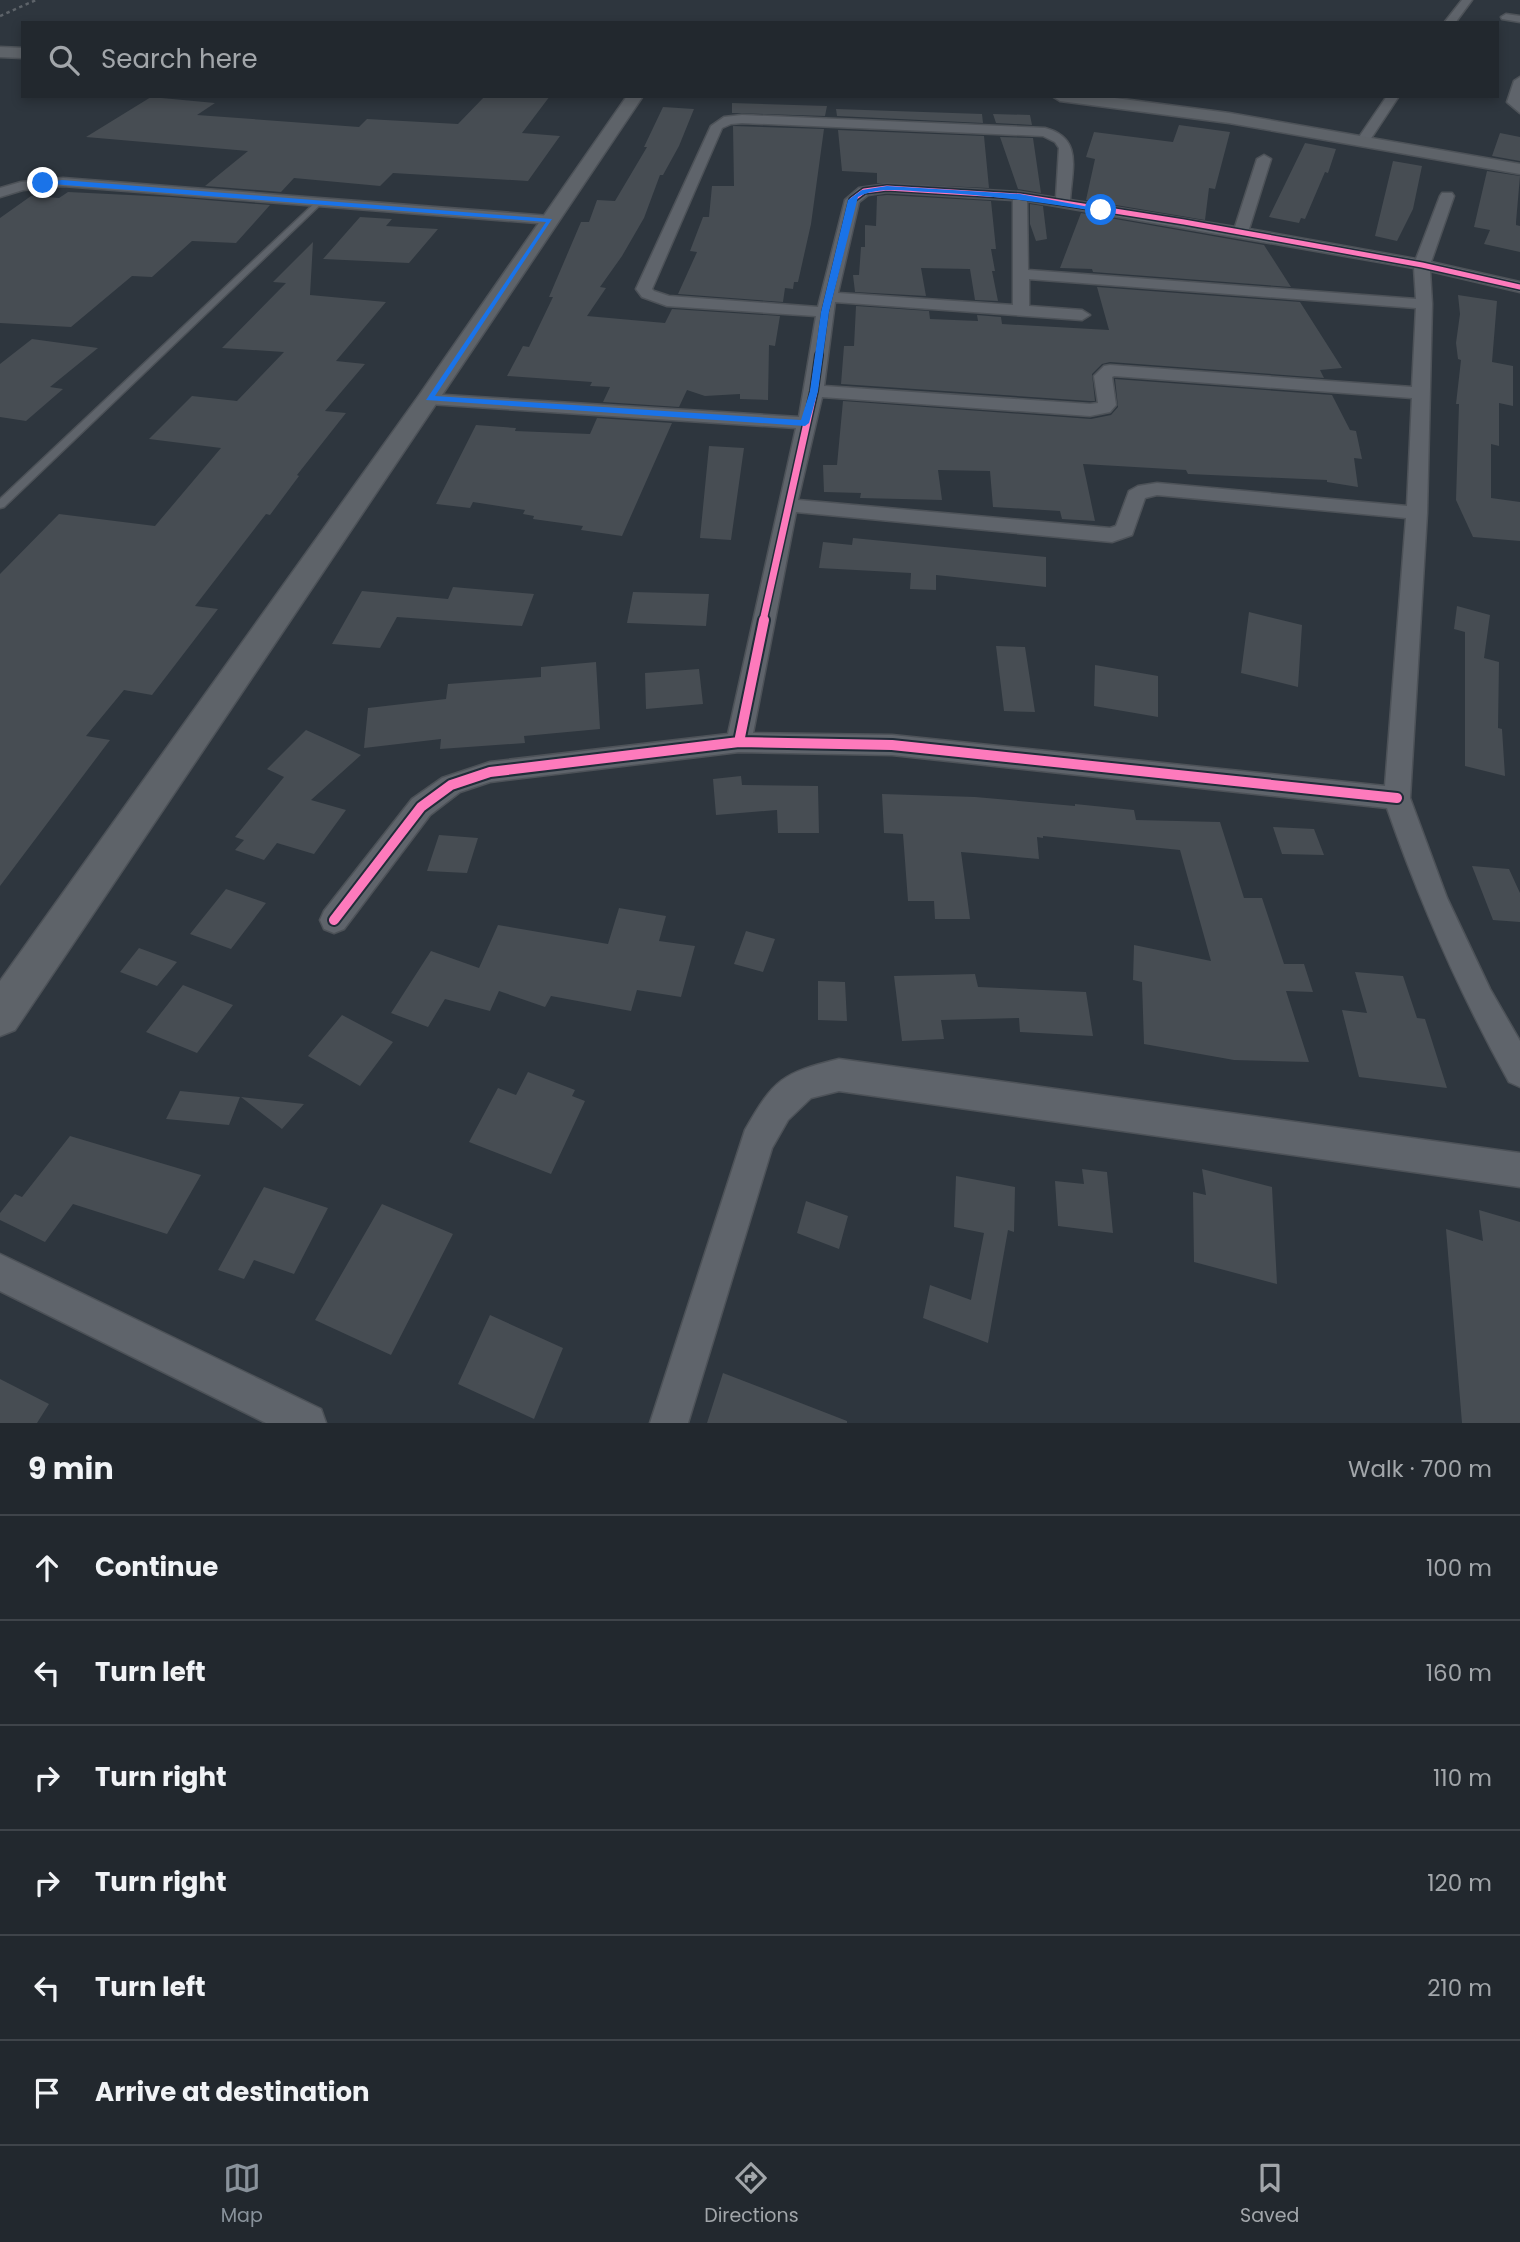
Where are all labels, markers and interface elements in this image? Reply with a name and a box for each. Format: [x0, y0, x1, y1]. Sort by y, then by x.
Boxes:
search box [21, 21, 1499, 98]
icon: search [45, 41, 83, 79]
text: Search here [101, 41, 258, 77]
route end [27, 167, 58, 198]
route start [1085, 194, 1116, 225]
text: 9 min [28, 1447, 114, 1490]
text: Walk · 700 m [1348, 1453, 1492, 1485]
icon: ahead [28, 1549, 66, 1587]
text: Continue [95, 1549, 218, 1585]
text: 100 m [1426, 1552, 1492, 1584]
icon: left [28, 1654, 66, 1692]
text: Turn left [95, 1654, 206, 1690]
text: 160 m [1426, 1657, 1492, 1689]
icon: right [28, 1759, 66, 1797]
text: Turn right [95, 1759, 227, 1795]
text: 110 m [1433, 1762, 1492, 1794]
icon: right [28, 1864, 66, 1902]
text: Turn right [95, 1864, 227, 1900]
text: 120 m [1427, 1867, 1492, 1899]
icon: left [28, 1969, 66, 2007]
text: Turn left [95, 1969, 206, 2005]
text: 210 m [1427, 1972, 1492, 2004]
icon: arrive [28, 2074, 66, 2112]
text: Arrive at destination [95, 2074, 370, 2110]
tab: Map [221, 2159, 263, 2230]
tab: Directions [704, 2159, 799, 2230]
tab: Saved [1240, 2159, 1299, 2230]

